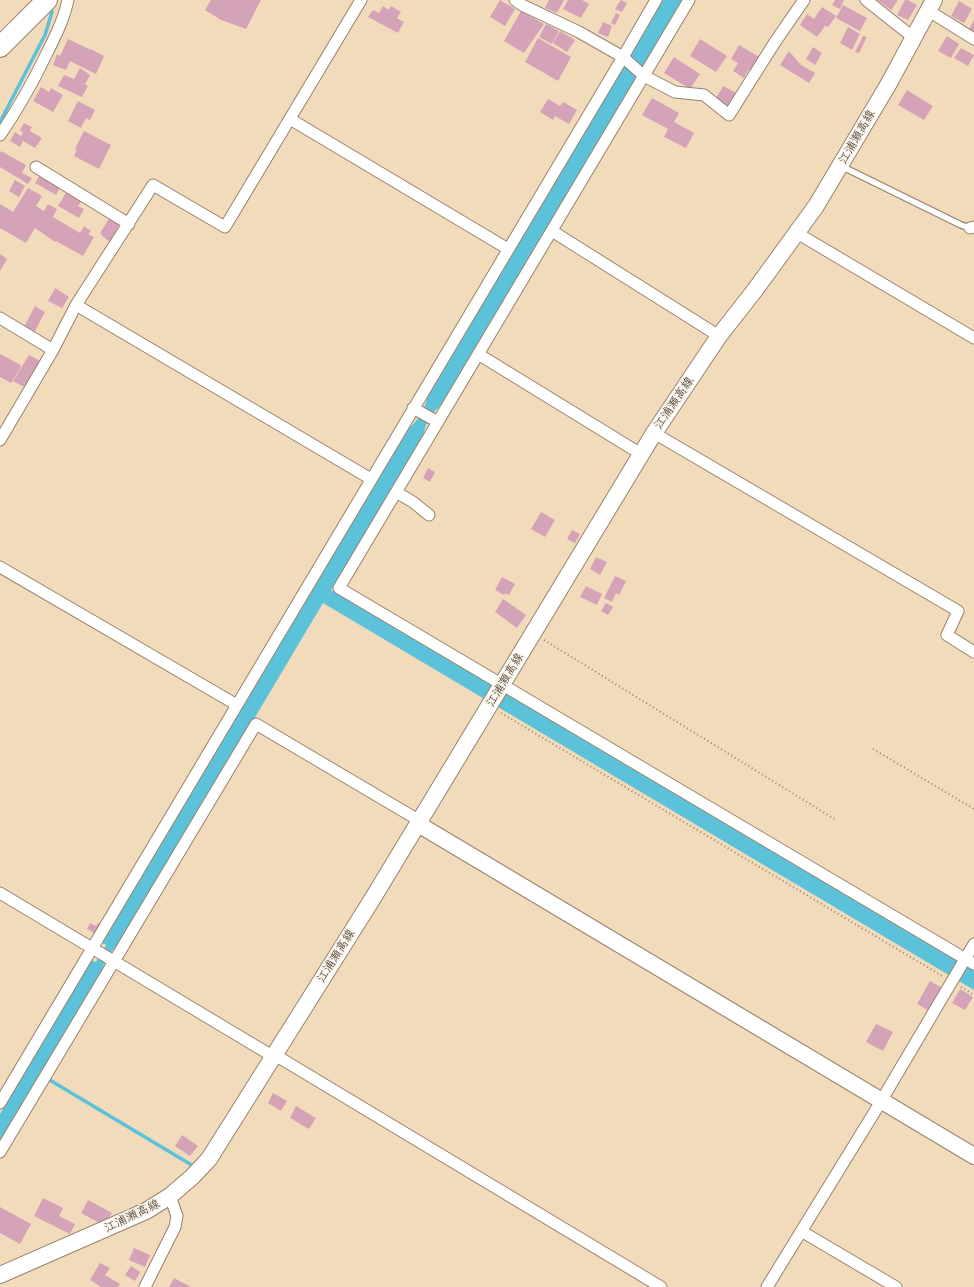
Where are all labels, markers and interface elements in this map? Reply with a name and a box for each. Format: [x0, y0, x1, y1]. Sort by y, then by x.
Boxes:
street label: 江浦瀬高線 [836, 107, 878, 167]
street label: 江浦瀬高線 [651, 374, 697, 432]
street label: 江浦瀬高線 [483, 651, 527, 709]
street label: 江浦瀬高線 [314, 927, 358, 985]
street label: 江浦瀬高線 [102, 1196, 162, 1236]

